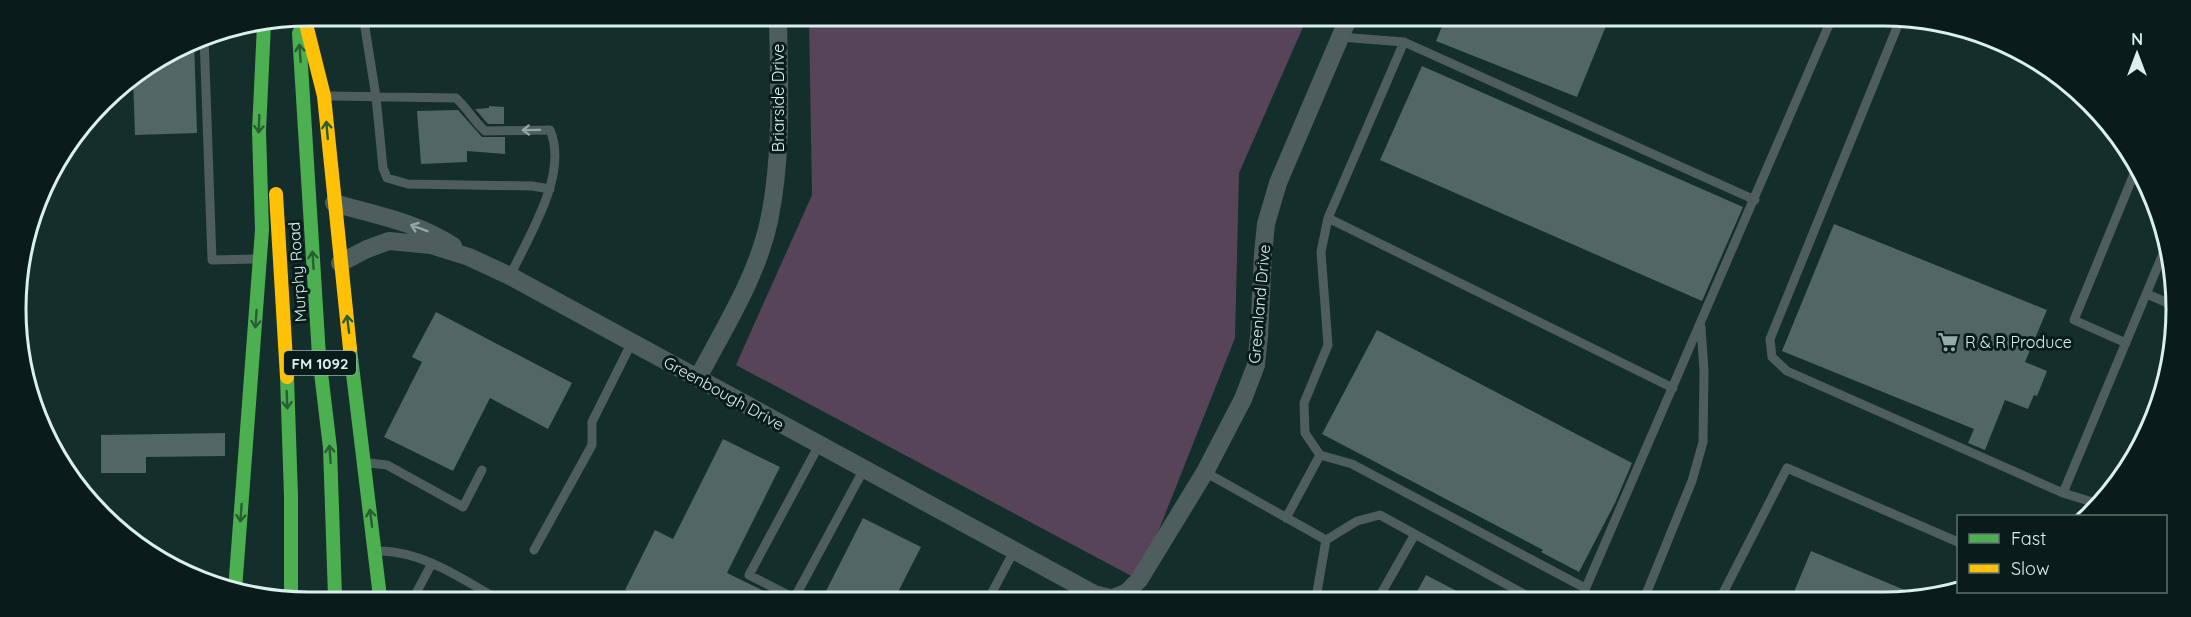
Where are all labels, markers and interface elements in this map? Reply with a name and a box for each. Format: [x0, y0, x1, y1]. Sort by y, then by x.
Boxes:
north arrow [2107, 24, 2167, 84]
text: N [2131, 29, 2143, 49]
one-way arrow [294, 43, 305, 63]
street label: Briarside Drive [768, 44, 788, 152]
one-way arrow [254, 114, 265, 134]
one-way arrow [321, 121, 332, 141]
one-way arrow [522, 124, 542, 136]
street label: Murphy Road [284, 221, 310, 323]
one-way arrow [410, 221, 429, 232]
street label: Greenland Drive [1244, 244, 1274, 364]
one-way arrow [307, 251, 318, 270]
one-way arrow [250, 309, 261, 328]
one-way arrow [342, 315, 353, 334]
supermarket icon: R & R Produce [1936, 330, 1960, 354]
place label: R & R Produce [1965, 332, 2072, 352]
road number: FM 1092 [284, 351, 356, 375]
street label: Greenbough Drive [660, 352, 788, 434]
one-way arrow [281, 389, 292, 409]
one-way arrow [324, 445, 335, 465]
one-way arrow [235, 503, 246, 523]
one-way arrow [365, 508, 376, 528]
legend [1957, 515, 2167, 593]
text: Fast [2011, 527, 2046, 550]
text: Slow [2011, 557, 2049, 580]

